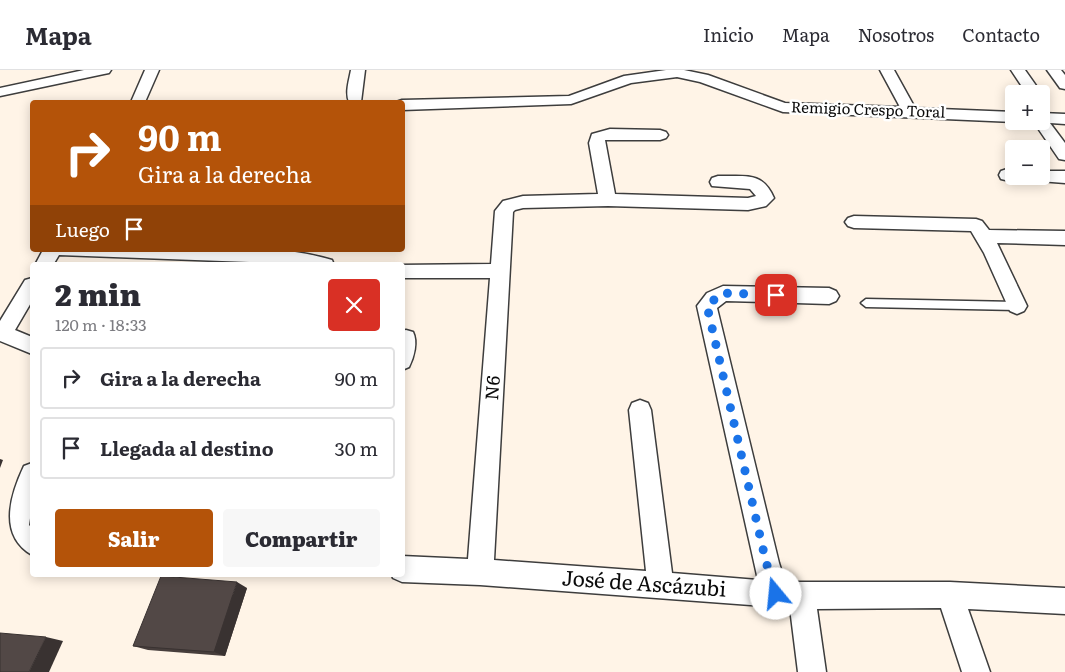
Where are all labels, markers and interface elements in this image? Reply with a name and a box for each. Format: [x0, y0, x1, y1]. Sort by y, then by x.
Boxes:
text: Mapa [25, 17, 92, 52]
text: Inicio [703, 21, 754, 48]
text: Mapa [782, 21, 830, 48]
text: Nosotros [858, 21, 934, 48]
text: Contacto [962, 21, 1040, 48]
map controls [1005, 85, 1050, 185]
button: + [1005, 85, 1050, 130]
street label: Remigio Crespo Toral [790, 94, 946, 123]
text: 90 m [138, 110, 222, 162]
icon: right [55, 120, 120, 185]
button: − [1005, 140, 1050, 185]
text: Gira a la derecha [138, 157, 312, 190]
text: Luego [55, 215, 110, 243]
icon: arrive [120, 215, 148, 243]
text: 2 min [55, 271, 141, 315]
pin [755, 274, 797, 316]
button: close [328, 279, 380, 331]
icon: arrive [762, 281, 790, 309]
text: 120 m · 18:33 [55, 312, 147, 336]
icon: right [57, 364, 85, 392]
text: Gira a la derecha [100, 364, 261, 392]
text: 90 m [335, 364, 378, 392]
street label: N6 [477, 374, 506, 401]
icon: arrive [57, 434, 85, 462]
text: Llegada al destino [100, 434, 274, 462]
text: 30 m [334, 434, 378, 462]
button: Salir [55, 509, 213, 567]
button: Compartir [223, 509, 380, 567]
street label: José de Ascázubi [561, 560, 727, 603]
position arrow [749, 567, 801, 619]

